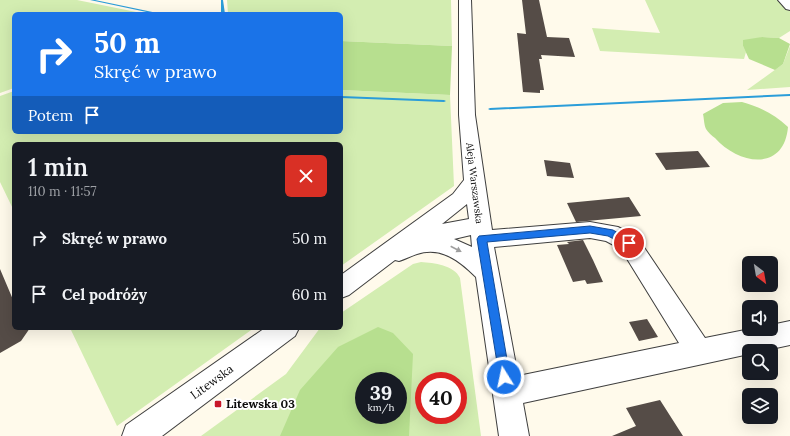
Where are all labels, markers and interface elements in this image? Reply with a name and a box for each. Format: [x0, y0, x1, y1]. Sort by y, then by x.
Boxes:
text: 50 m [94, 25, 160, 61]
icon: right [28, 28, 80, 80]
text: Skręć w prawo [94, 60, 217, 83]
icon: arrive [81, 104, 103, 126]
text: Potem [28, 106, 73, 125]
street label: Aleja Warszawska [463, 141, 486, 224]
text: 1 min [28, 152, 88, 183]
button: close [285, 155, 327, 197]
text: 110 m · 11:57 [28, 183, 96, 200]
pin [612, 226, 646, 260]
icon: right [28, 227, 50, 249]
text: Skręć w prawo [62, 229, 167, 248]
text: 50 m [292, 229, 327, 248]
icon: arrive [618, 232, 640, 254]
one-way arrow [451, 246, 462, 252]
north arrow [742, 256, 778, 292]
map controls [742, 256, 778, 424]
icon: arrive [28, 283, 50, 305]
text: Cel podróży [62, 285, 147, 304]
text: 60 m [292, 285, 327, 304]
button: sound [742, 300, 778, 336]
button: search [742, 344, 778, 380]
position arrow [483, 356, 525, 398]
street label: Litewska [187, 361, 236, 402]
speed limit sign: 40 [415, 372, 467, 424]
text: 39 [370, 380, 392, 405]
button: layers [742, 388, 778, 424]
place label: Litewska 03 [226, 396, 295, 411]
marker: Litewska 03 [213, 399, 223, 409]
text: km/h [367, 401, 395, 414]

